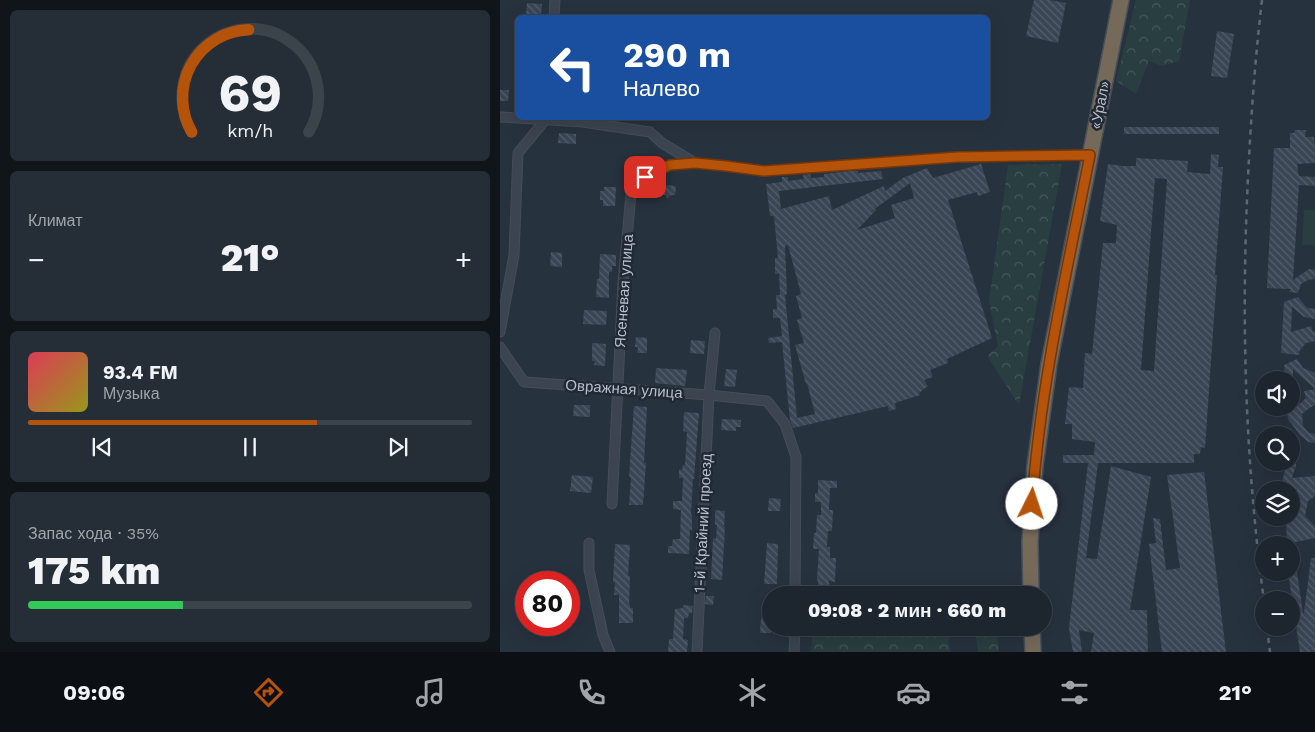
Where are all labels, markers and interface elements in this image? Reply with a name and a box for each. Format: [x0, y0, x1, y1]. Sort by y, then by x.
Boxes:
text: 290 m [623, 34, 731, 76]
icon: left [540, 35, 605, 100]
text: 69 [218, 63, 282, 124]
text: Налево [623, 76, 700, 101]
street label: «Урал» [1086, 79, 1114, 131]
text: km/h [227, 120, 273, 141]
pin [624, 156, 666, 198]
icon: arrive [631, 163, 659, 191]
text: Климат [28, 211, 82, 230]
street label: Ясеневая улица [611, 233, 637, 348]
text: 21° [220, 236, 280, 280]
text: − [28, 243, 45, 276]
text: + [455, 243, 472, 276]
text: 93.4 FM [103, 361, 178, 384]
map controls [1255, 371, 1300, 636]
button: sound [1255, 371, 1300, 416]
street label: Овражная улица [565, 376, 684, 402]
text: Музыка [103, 384, 160, 403]
button: search [1255, 426, 1300, 471]
icon: previous [88, 433, 116, 461]
icon: pause [236, 433, 264, 461]
icon: next [384, 433, 412, 461]
street label: 1-й Крайний проезд [690, 453, 716, 593]
position arrow [1005, 477, 1057, 529]
button: layers [1255, 481, 1300, 526]
text: Запас хода · 35% [28, 524, 159, 543]
button: + [1255, 536, 1300, 581]
text: 175 km [28, 549, 160, 593]
speed limit sign: 80 [515, 571, 580, 636]
button: − [1255, 591, 1300, 636]
text: 09:08 · 2 мин · 660 m [808, 599, 1006, 622]
icon: directions [251, 675, 286, 710]
icon: music [413, 675, 448, 710]
icon: phone [574, 675, 609, 710]
icon: climate [735, 675, 770, 710]
icon: car [896, 675, 931, 710]
icon: filters [1057, 675, 1092, 710]
text: 09:06 [63, 680, 125, 705]
text: 21° [1218, 680, 1252, 705]

